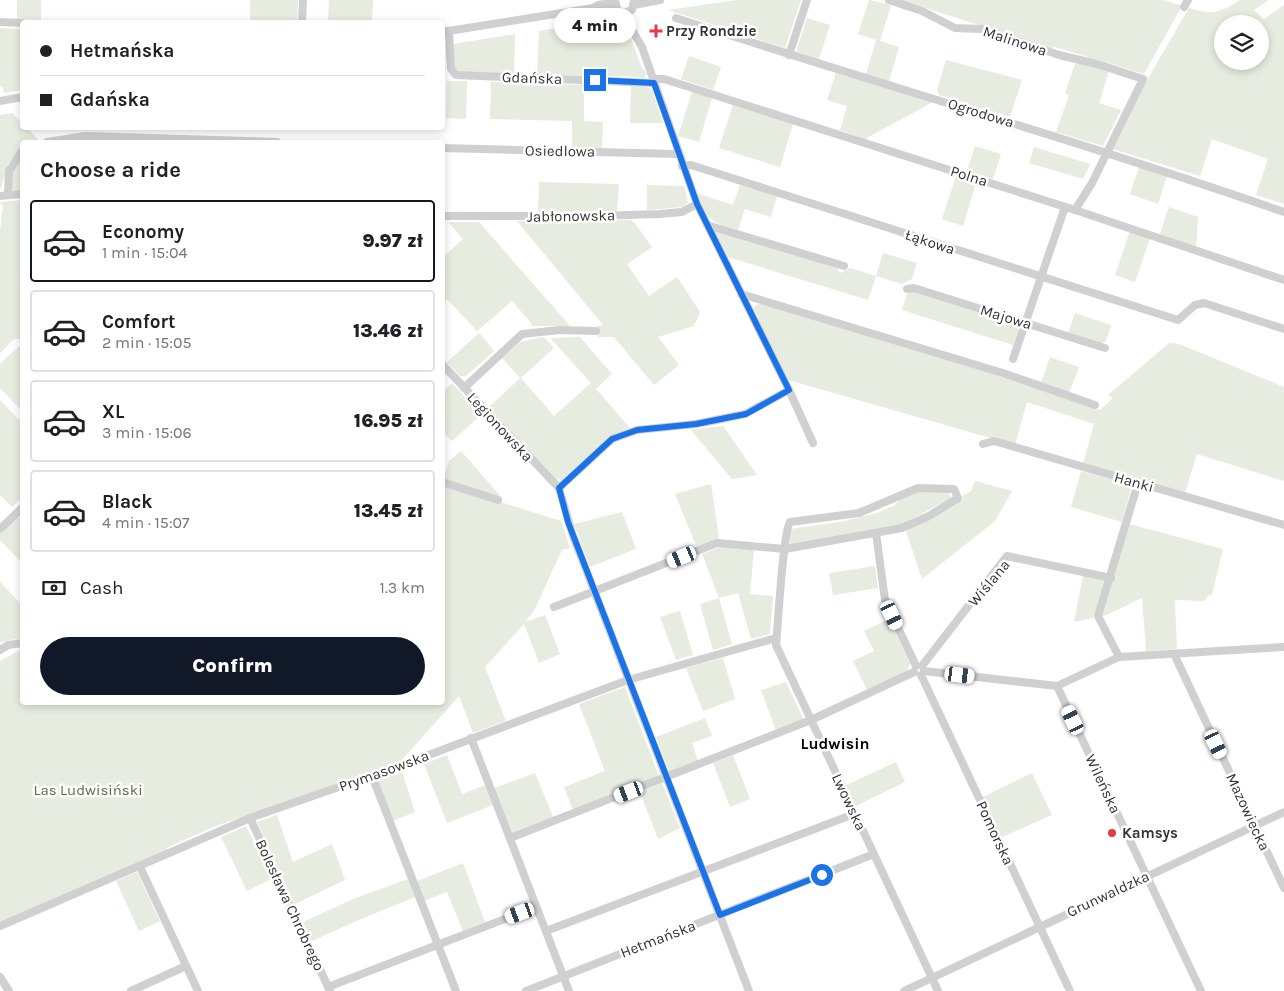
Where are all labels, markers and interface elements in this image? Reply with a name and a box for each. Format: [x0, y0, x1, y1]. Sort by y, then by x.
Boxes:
callout: 4 min [554, 8, 636, 42]
map controls [1214, 15, 1269, 70]
button: layers [1214, 15, 1269, 70]
text: 4 min [572, 16, 618, 35]
place label: Przy Rondzie [666, 22, 756, 40]
street label: Malinowa [981, 22, 1049, 60]
marker: Przy Rondzie [650, 25, 662, 37]
text: Hetmańska [70, 40, 174, 62]
street label: Gdańska [501, 68, 563, 88]
route end [584, 69, 606, 91]
text: Gdańska [70, 89, 150, 111]
street label: Ogrodowa [946, 94, 1016, 132]
street label: Osiedlowa [525, 141, 595, 161]
text: Choose a ride [40, 157, 181, 183]
street label: Polna [948, 162, 990, 190]
street label: Jabłonowska [527, 206, 615, 226]
icon: car [42, 219, 87, 264]
text: Economy [102, 221, 184, 243]
street label: Łąkowa [903, 226, 957, 258]
text: 9.97 zł [363, 230, 423, 252]
text: 1 min · 15:04 [102, 243, 187, 262]
street label: Majowa [978, 301, 1034, 333]
icon: car [42, 309, 87, 354]
text: Comfort [102, 311, 176, 333]
text: 13.46 zł [353, 320, 423, 342]
text: 2 min · 15:05 [102, 333, 191, 352]
street label: Legionowska [463, 388, 537, 466]
icon: car [42, 399, 87, 444]
text: XL [102, 401, 124, 423]
text: 16.95 zł [354, 410, 423, 432]
text: 3 min · 15:06 [102, 423, 192, 442]
street label: Hanki [1112, 468, 1156, 496]
icon: car [42, 489, 87, 534]
text: Black [102, 491, 153, 513]
text: 13.45 zł [354, 500, 423, 522]
text: 4 min · 15:07 [102, 513, 190, 532]
car [665, 544, 698, 570]
street label: Wiślana [964, 556, 1014, 610]
icon: cash [40, 574, 68, 602]
text: Cash [80, 577, 124, 599]
text: 1.3 km [380, 578, 425, 597]
car [878, 598, 905, 632]
button: Confirm [40, 637, 425, 695]
car [944, 666, 975, 684]
car [1059, 703, 1086, 737]
car [1202, 727, 1229, 761]
district label: Ludwisin [801, 734, 869, 753]
street label: Prymasowska [336, 746, 432, 796]
street label: Wileńska [1081, 751, 1125, 817]
street label: Lwowska [828, 770, 870, 834]
street label: Mazowiecka [1222, 770, 1274, 854]
car [612, 780, 645, 804]
park label: Las Ludwisiński [33, 781, 143, 799]
street label: Pomorska [972, 798, 1018, 868]
place label: Kamsys [1122, 824, 1178, 842]
marker: Kamsys [1106, 827, 1118, 839]
street label: Bolesława Chrobrego [252, 836, 328, 974]
route start [811, 864, 833, 886]
street label: Grunwaldzka [1064, 867, 1152, 921]
car [503, 901, 536, 925]
street label: Hetmańska [618, 916, 698, 962]

